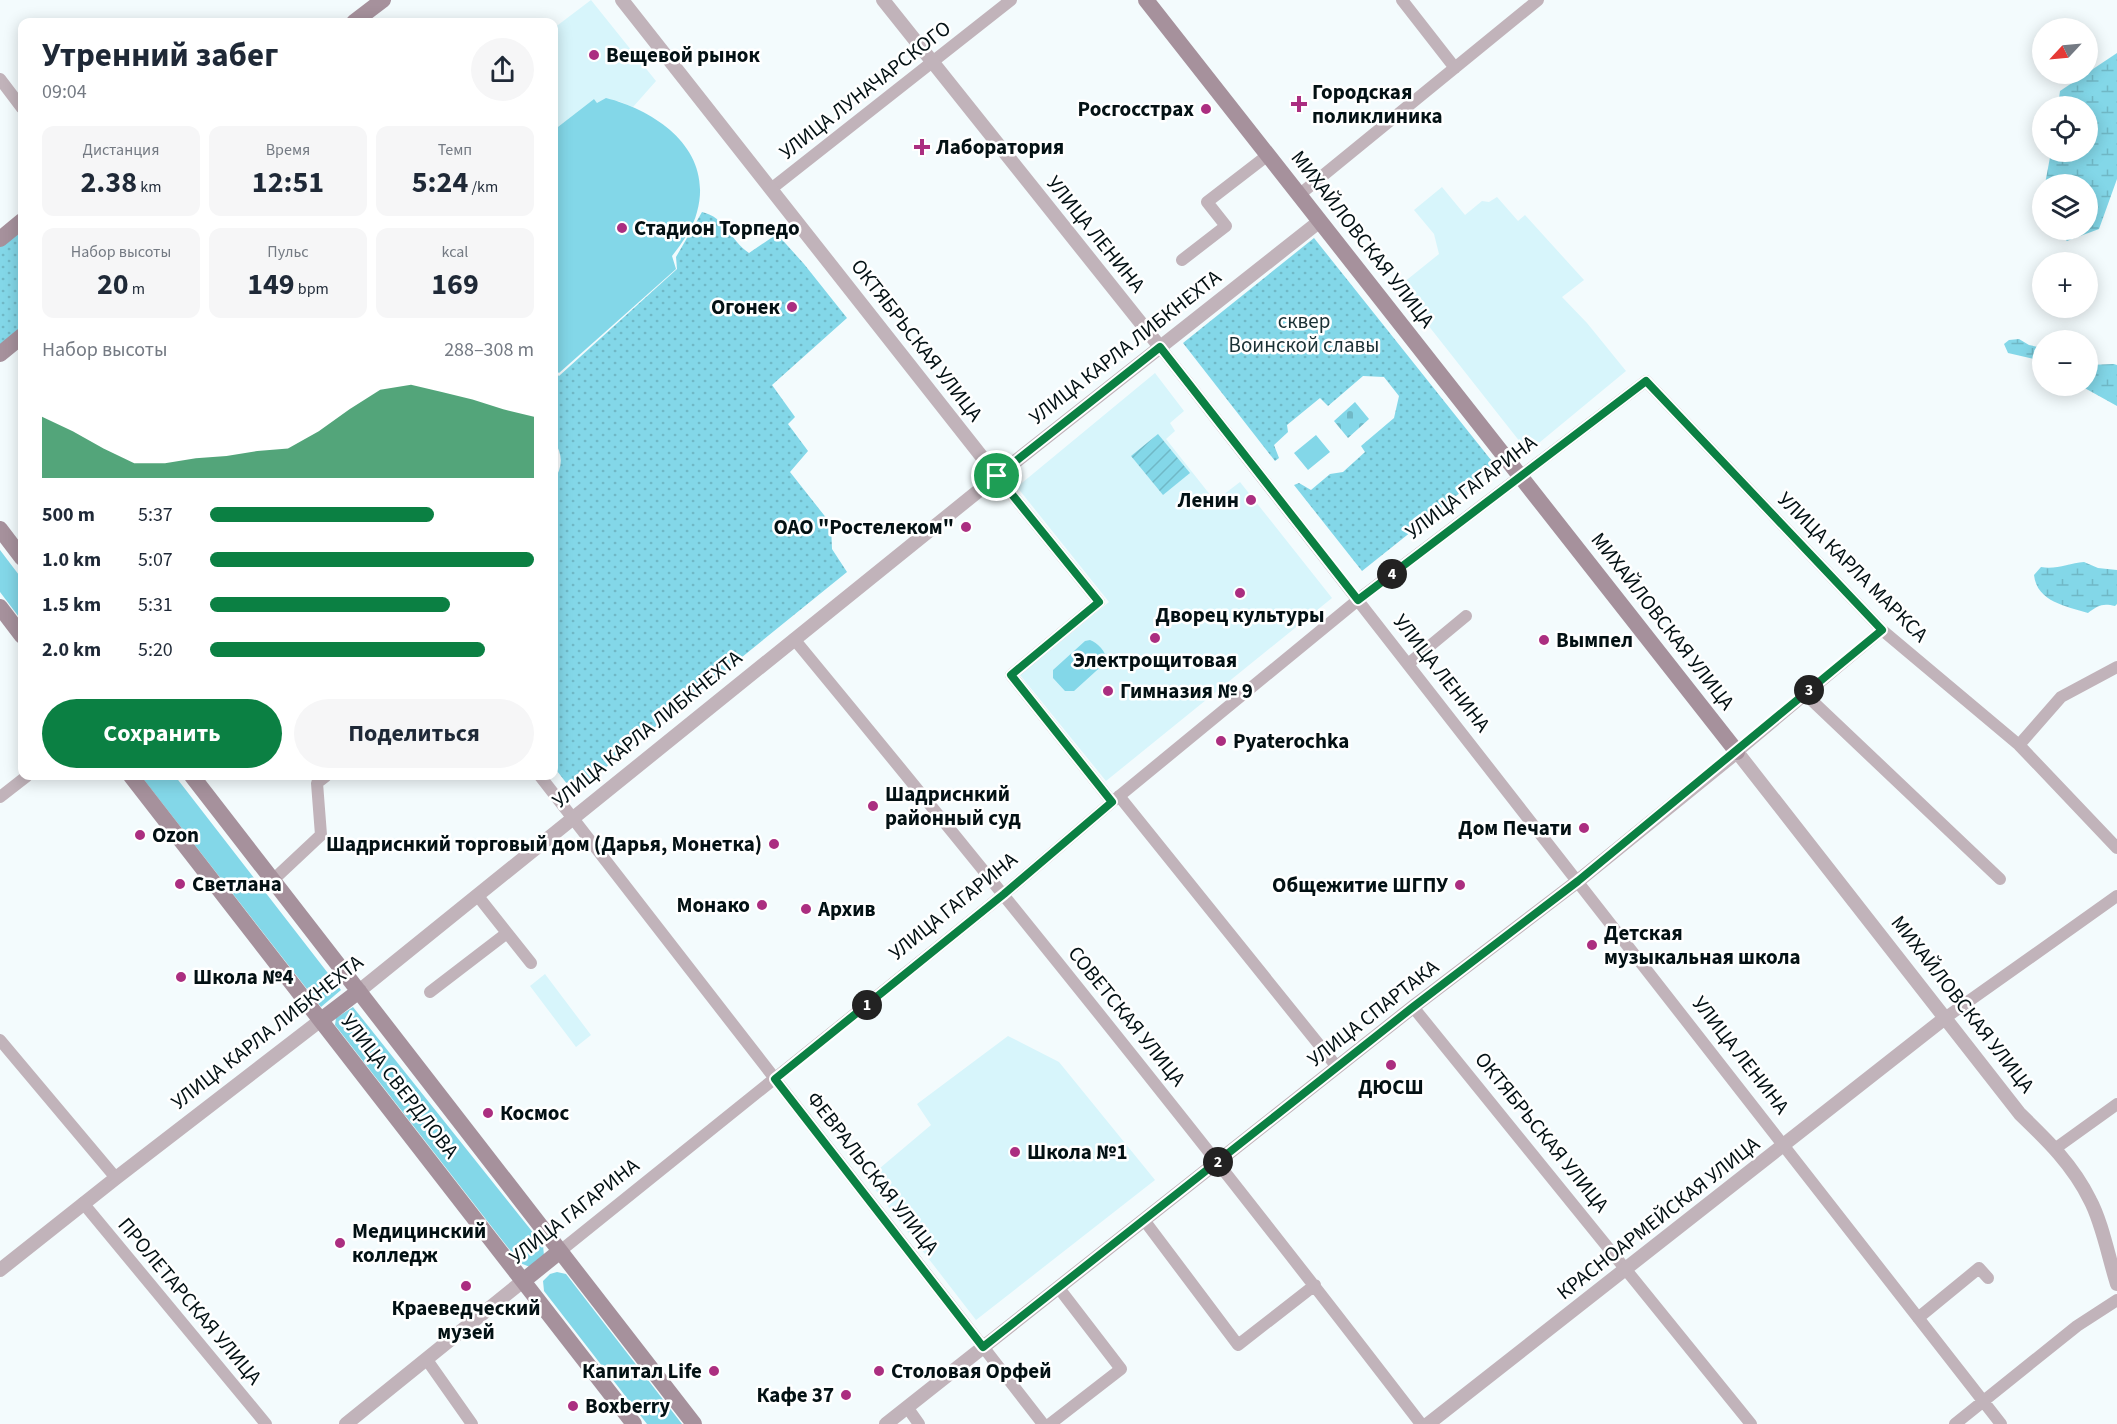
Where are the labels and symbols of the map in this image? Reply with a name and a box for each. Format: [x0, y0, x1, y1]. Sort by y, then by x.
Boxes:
street label: УЛИЦА ЛУНАЧАРСКОГО [773, 13, 957, 167]
north arrow [2032, 18, 2098, 84]
place label: Вещевой рынок [606, 40, 761, 70]
marker: Вещевой рынок [587, 48, 601, 62]
place label: Городская поликлиника [1312, 77, 1443, 131]
place label: Росгосстрах [1078, 94, 1194, 124]
marker: Городская поликлиника [1290, 95, 1308, 113]
marker: Росгосстрах [1199, 102, 1213, 116]
place label: Лаборатория [935, 132, 1064, 162]
marker: Лаборатория [913, 138, 931, 156]
street label: МИХАЙЛОВСКАЯ УЛИЦА [1284, 144, 1442, 335]
street label: УЛИЦА ЛЕНИНА [1039, 169, 1153, 299]
place label: Стадион Торпедо [634, 213, 800, 243]
marker: Стадион Торпедо [615, 221, 629, 235]
street label: ОКТЯБРЬСКАЯ УЛИЦА [844, 252, 990, 428]
street label: УЛИЦА КАРЛА ЛИБКНЕХТА [1023, 262, 1228, 432]
place label: Огонек [711, 292, 780, 322]
marker: Огонек [785, 300, 799, 314]
park label: сквер Воинской славы [1229, 306, 1379, 360]
street label: УЛИЦА ГАГАРИНА [1399, 427, 1543, 546]
pin [971, 450, 1022, 501]
place label: Ленин [1177, 485, 1239, 515]
street label: УЛИЦА КАРЛА МАРКСА [1771, 485, 1935, 649]
marker: Ленин [1244, 493, 1258, 507]
place label: ОАО "Ростелеком" [773, 512, 954, 542]
marker: ОАО "Ростелеком" [959, 520, 973, 534]
street label: МИХАЙЛОВСКАЯ УЛИЦА [1584, 526, 1742, 717]
pin: 4 [1377, 559, 1407, 589]
marker: Дворец культуры [1233, 586, 1247, 600]
place label: Дворец культуры [1156, 600, 1324, 630]
street label: УЛИЦА ЛЕНИНА [1386, 608, 1498, 739]
place label: Вымпел [1556, 625, 1633, 655]
marker: Электрощитовая [1148, 631, 1162, 645]
marker: Вымпел [1537, 633, 1551, 647]
street label: УЛИЦА КАРЛА ЛИБКНЕХТА [546, 643, 749, 815]
place label: Электрощитовая [1073, 645, 1237, 675]
pin: 3 [1794, 675, 1824, 705]
place label: Гимназия № 9 [1120, 676, 1253, 706]
marker: Гимназия № 9 [1101, 684, 1115, 698]
place label: Pyaterochka [1233, 726, 1349, 756]
marker: Pyaterochka [1214, 734, 1228, 748]
place label: Шадриснкий районный суд [885, 779, 1022, 833]
marker: Шадриснкий районный суд [866, 799, 880, 813]
place label: Дом Печати [1458, 813, 1572, 843]
place label: Ozon [152, 820, 199, 850]
marker: Дом Печати [1577, 821, 1591, 835]
marker: Ozon [133, 828, 147, 842]
place label: Шадриснкий торговый дом (Дарья, Монетка) [326, 829, 762, 859]
marker: Шадриснкий торговый дом (Дарья, Монетка) [767, 837, 781, 851]
street label: УЛИЦА ГАГАРИНА [882, 844, 1024, 967]
place label: Светлана [192, 869, 282, 899]
place label: Общежитие ШГПУ [1272, 870, 1448, 900]
marker: Светлана [173, 877, 187, 891]
marker: Общежитие ШГПУ [1453, 878, 1467, 892]
place label: Монако [676, 890, 750, 920]
place label: Архив [817, 894, 876, 924]
marker: Монако [755, 898, 769, 912]
marker: Архив [799, 902, 813, 916]
street label: МИХАЙЛОВСКАЯ УЛИЦА [1884, 909, 2042, 1100]
place label: Детская музыкальная школа [1604, 918, 1801, 972]
marker: Детская музыкальная школа [1585, 938, 1599, 952]
street label: СОВЕТСКАЯ УЛИЦА [1061, 939, 1193, 1093]
street label: УЛИЦА КАРЛА ЛИБКНЕХТА [165, 947, 370, 1117]
street label: УЛИЦА СПАРТАКА [1301, 952, 1445, 1074]
place label: Школа №4 [193, 962, 294, 992]
marker: Школа №4 [174, 970, 188, 984]
pin: 1 [852, 990, 882, 1020]
street label: УЛИЦА ЛЕНИНА [1685, 990, 1797, 1121]
street label: УЛИЦА СВЕРДЛОВА [334, 1007, 466, 1165]
street label: ОКТЯБРЬСКАЯ УЛИЦА [1468, 1045, 1617, 1219]
marker: ДЮСШ [1384, 1058, 1398, 1072]
place label: ДЮСШ [1358, 1072, 1424, 1102]
street label: ФЕВРАЛЬСКАЯ УЛИЦА [800, 1085, 947, 1261]
place label: Космос [500, 1098, 570, 1128]
marker: Космос [481, 1106, 495, 1120]
street label: КРАСНОАРМЕЙСКАЯ УЛИЦА [1550, 1129, 1766, 1307]
place label: Школа №1 [1027, 1137, 1128, 1167]
marker: Школа №1 [1008, 1145, 1022, 1159]
pin: 2 [1203, 1147, 1233, 1177]
street label: УЛИЦА ГАГАРИНА [503, 1150, 646, 1271]
street label: ПРОЛЕТАРСКАЯ УЛИЦА [111, 1211, 269, 1392]
place label: Медицинский колледж [352, 1216, 486, 1270]
marker: Медицинский колледж [333, 1236, 347, 1250]
marker: Краеведческий музей [459, 1279, 473, 1293]
place label: Краеведческий музей [392, 1293, 540, 1347]
place label: Капитал Life [582, 1356, 702, 1386]
place label: Столовая Орфей [891, 1356, 1051, 1386]
marker: Капитал Life [707, 1364, 721, 1378]
marker: Столовая Орфей [872, 1364, 886, 1378]
place label: Кафе 37 [756, 1380, 834, 1410]
marker: Кафе 37 [839, 1388, 853, 1402]
place label: Boxberry [585, 1391, 670, 1421]
marker: Boxberry [566, 1399, 580, 1413]

